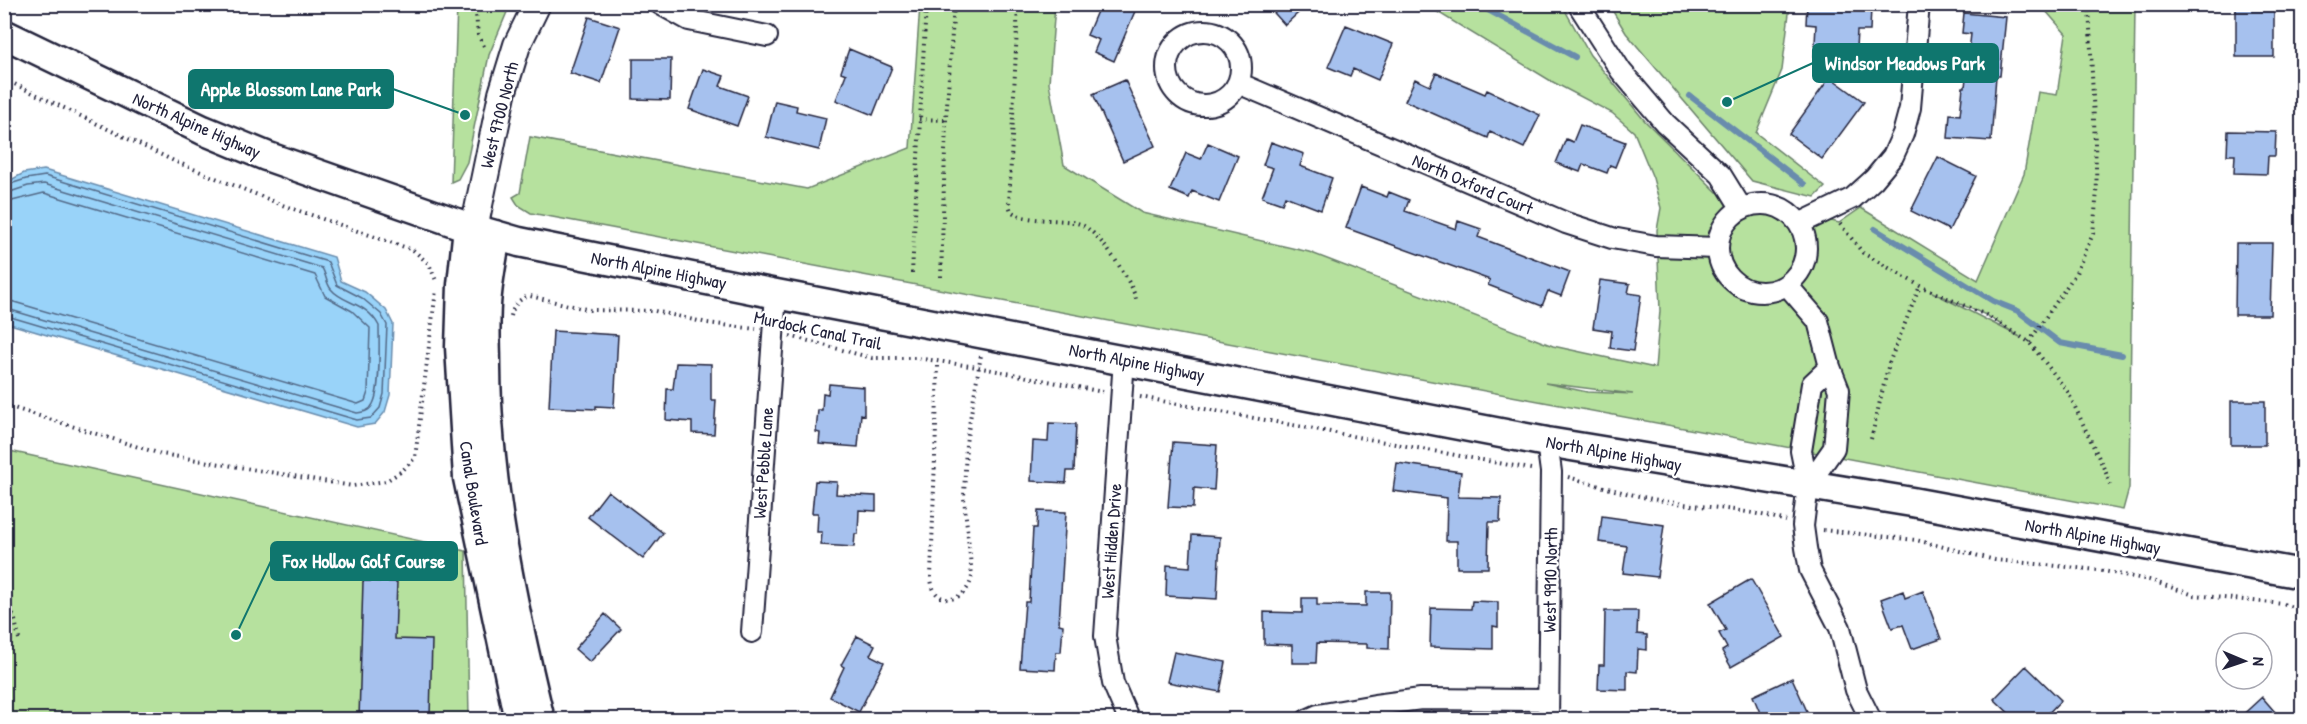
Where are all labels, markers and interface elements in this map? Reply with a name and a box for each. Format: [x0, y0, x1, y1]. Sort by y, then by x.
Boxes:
callout: Windsor Meadows Park [1813, 44, 1998, 82]
text: Windsor Meadows Park [1825, 49, 1986, 76]
street label: West 9700 North [474, 59, 524, 171]
callout: Apple Blossom Lane Park [189, 70, 393, 108]
text: Apple Blossom Lane Park [201, 75, 382, 103]
street label: North Alpine Highway [129, 86, 265, 165]
street label: North Oxford Court [1409, 147, 1538, 221]
street label: North Alpine Highway [589, 245, 729, 295]
street label: Murdock Canal Trail [752, 304, 884, 356]
street label: North Alpine Highway [1067, 337, 1207, 387]
street label: West Pebble Lane [747, 407, 779, 519]
street label: North Alpine Highway [1544, 429, 1684, 477]
street label: Canal Boulevard [453, 439, 495, 547]
street label: West Hidden Drive [1095, 483, 1127, 599]
street label: North Alpine Highway [2023, 512, 2163, 560]
street label: West 9910 North [1537, 527, 1563, 633]
callout: Fox Hollow Golf Course [271, 542, 457, 580]
text: Fox Hollow Golf Course [282, 547, 445, 574]
north arrow [2214, 631, 2274, 691]
text: N [2248, 657, 2270, 667]

